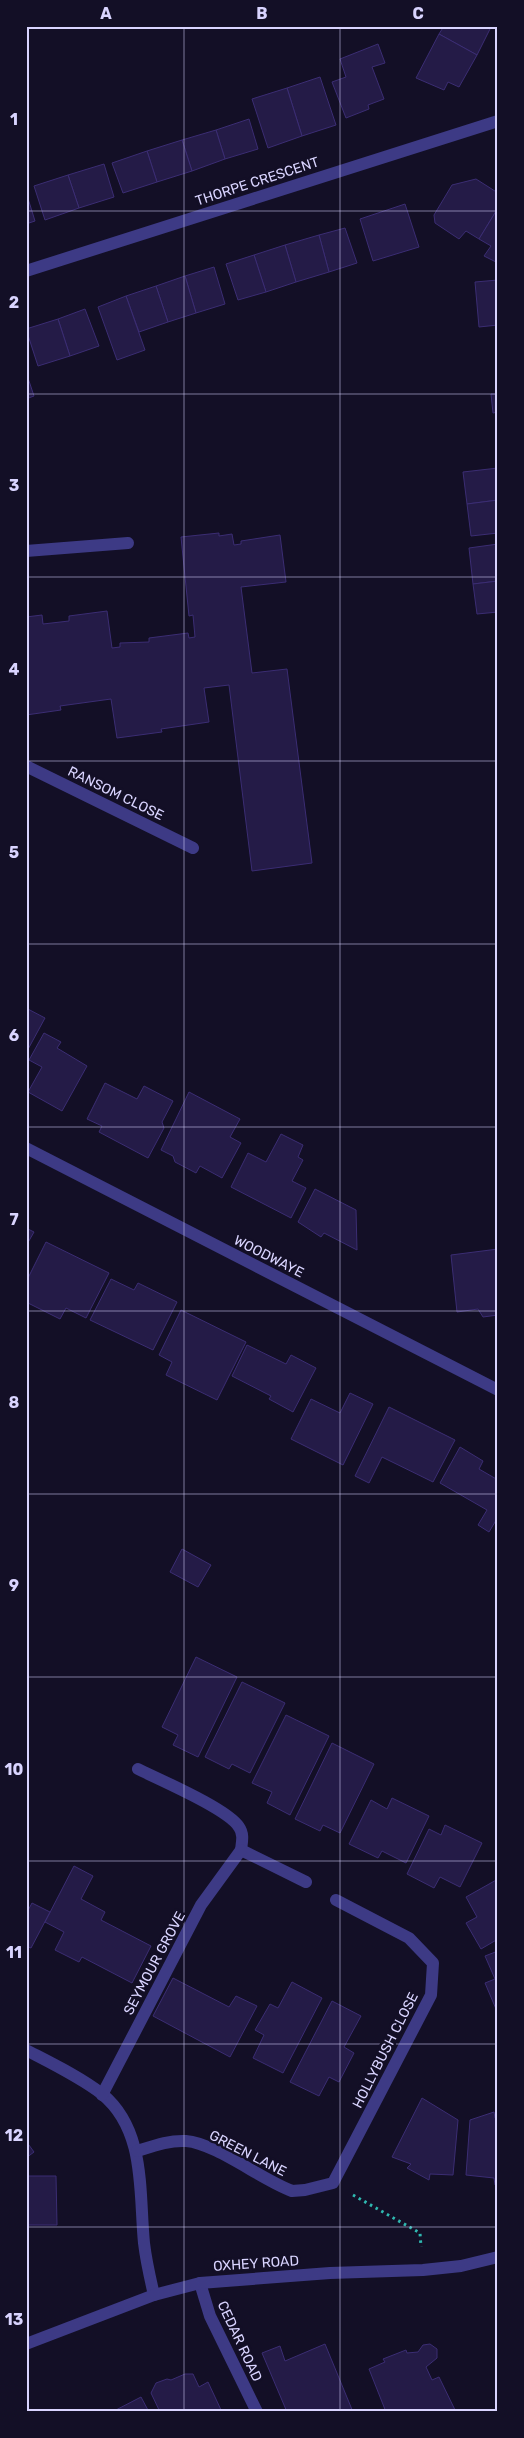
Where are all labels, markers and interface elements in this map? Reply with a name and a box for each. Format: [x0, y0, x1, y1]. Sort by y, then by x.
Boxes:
text: A [100, 4, 112, 23]
text: B [256, 4, 268, 23]
text: C [412, 4, 424, 23]
text: 1 [10, 110, 18, 129]
street label: THORPE CRESCENT [193, 153, 321, 209]
text: 2 [9, 293, 19, 312]
text: 3 [9, 476, 19, 495]
text: 4 [9, 660, 20, 679]
street label: RANSOM CLOSE [65, 763, 167, 824]
text: 5 [9, 843, 19, 862]
text: 6 [9, 1026, 19, 1045]
text: 7 [9, 1210, 19, 1229]
street label: WOODWAYE [231, 1232, 307, 1281]
text: 8 [9, 1393, 20, 1412]
text: 9 [9, 1576, 19, 1595]
text: 10 [5, 1760, 24, 1779]
street label: SEYMOUR GROVE [120, 1909, 189, 2018]
text: 11 [6, 1943, 22, 1962]
street label: HOLLYBUSH CLOSE [349, 1989, 422, 2111]
text: 12 [5, 2126, 23, 2145]
street label: GREEN LANE [206, 2127, 289, 2180]
street label: OXHEY ROAD [213, 2252, 300, 2275]
street label: CEDAR ROAD [214, 2298, 266, 2384]
text: 13 [5, 2310, 23, 2329]

